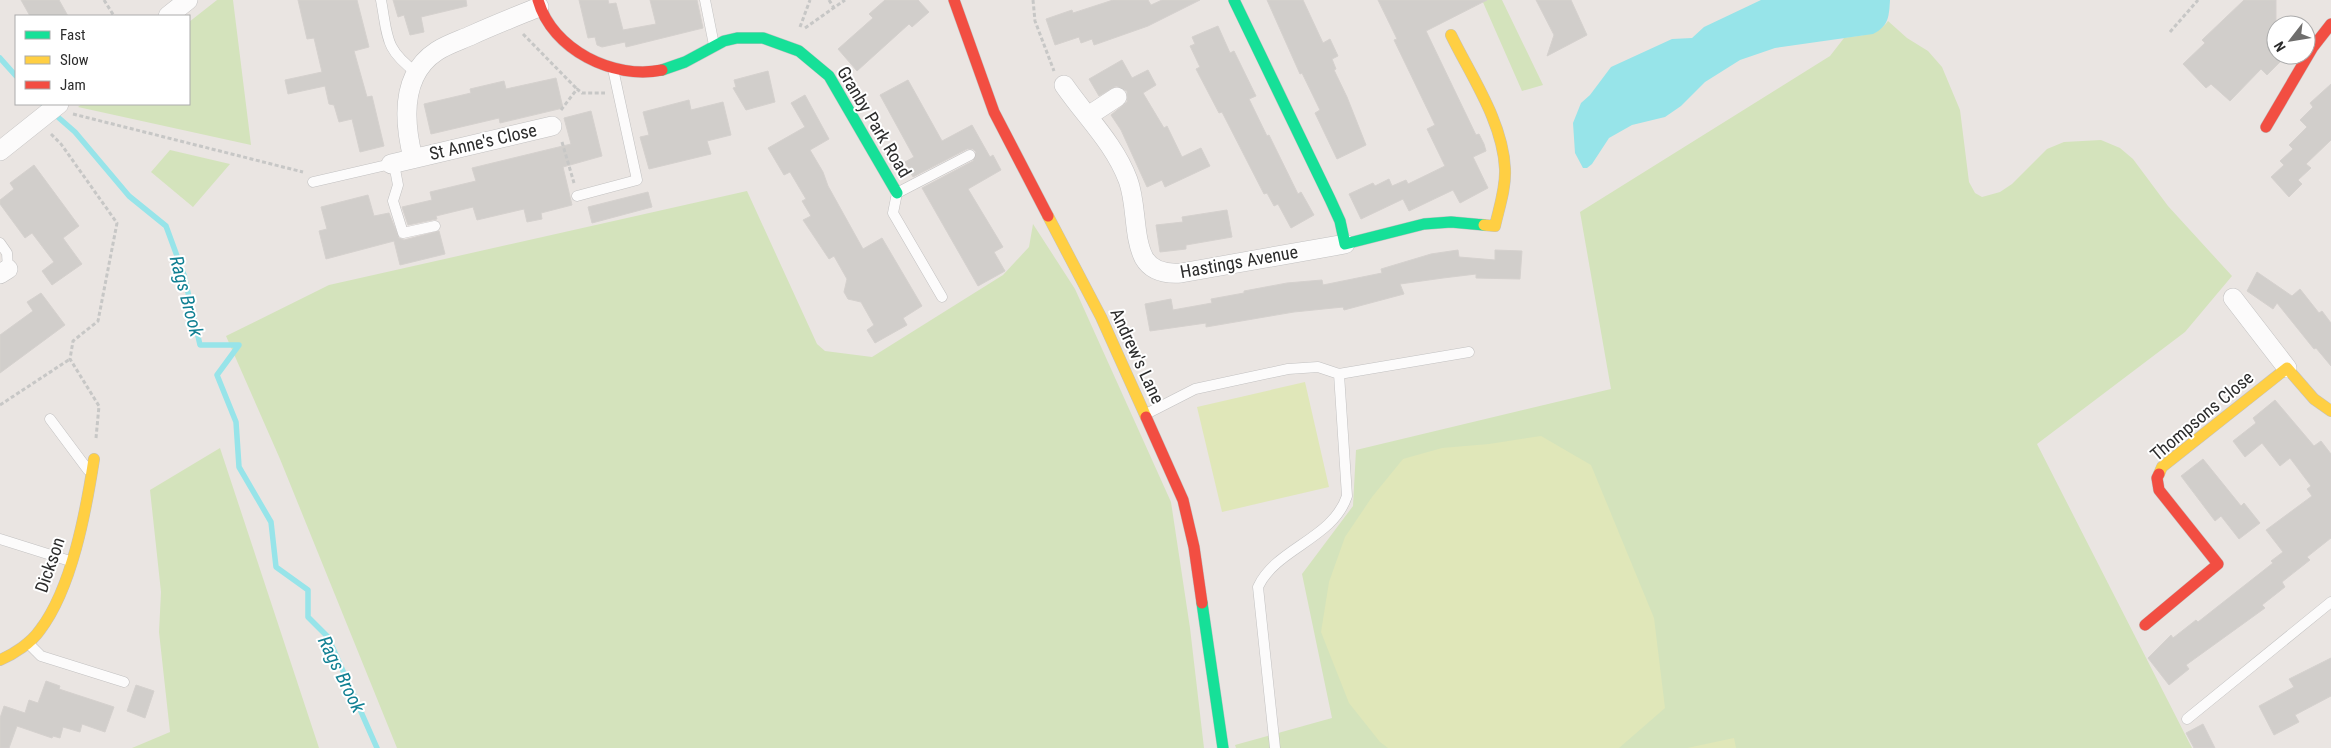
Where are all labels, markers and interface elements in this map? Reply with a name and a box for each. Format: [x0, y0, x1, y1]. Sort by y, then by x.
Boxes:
legend [15, 15, 190, 105]
north arrow [2266, 15, 2316, 65]
text: Fast [60, 26, 85, 44]
text: N [2271, 39, 2289, 54]
text: Slow [60, 51, 89, 69]
street label: Granby Park Road [833, 62, 916, 181]
text: Jam [60, 76, 86, 94]
street label: St Anne's Close [427, 119, 539, 164]
street label: Hastings Avenue [1178, 241, 1299, 282]
water label: Rags Brook [165, 253, 209, 340]
street label: Andrew's Lane [1106, 305, 1169, 407]
street label: Thompsons Close [2146, 366, 2257, 465]
street label: Dickson [30, 535, 69, 595]
water label: Rags Brook [313, 632, 370, 717]

